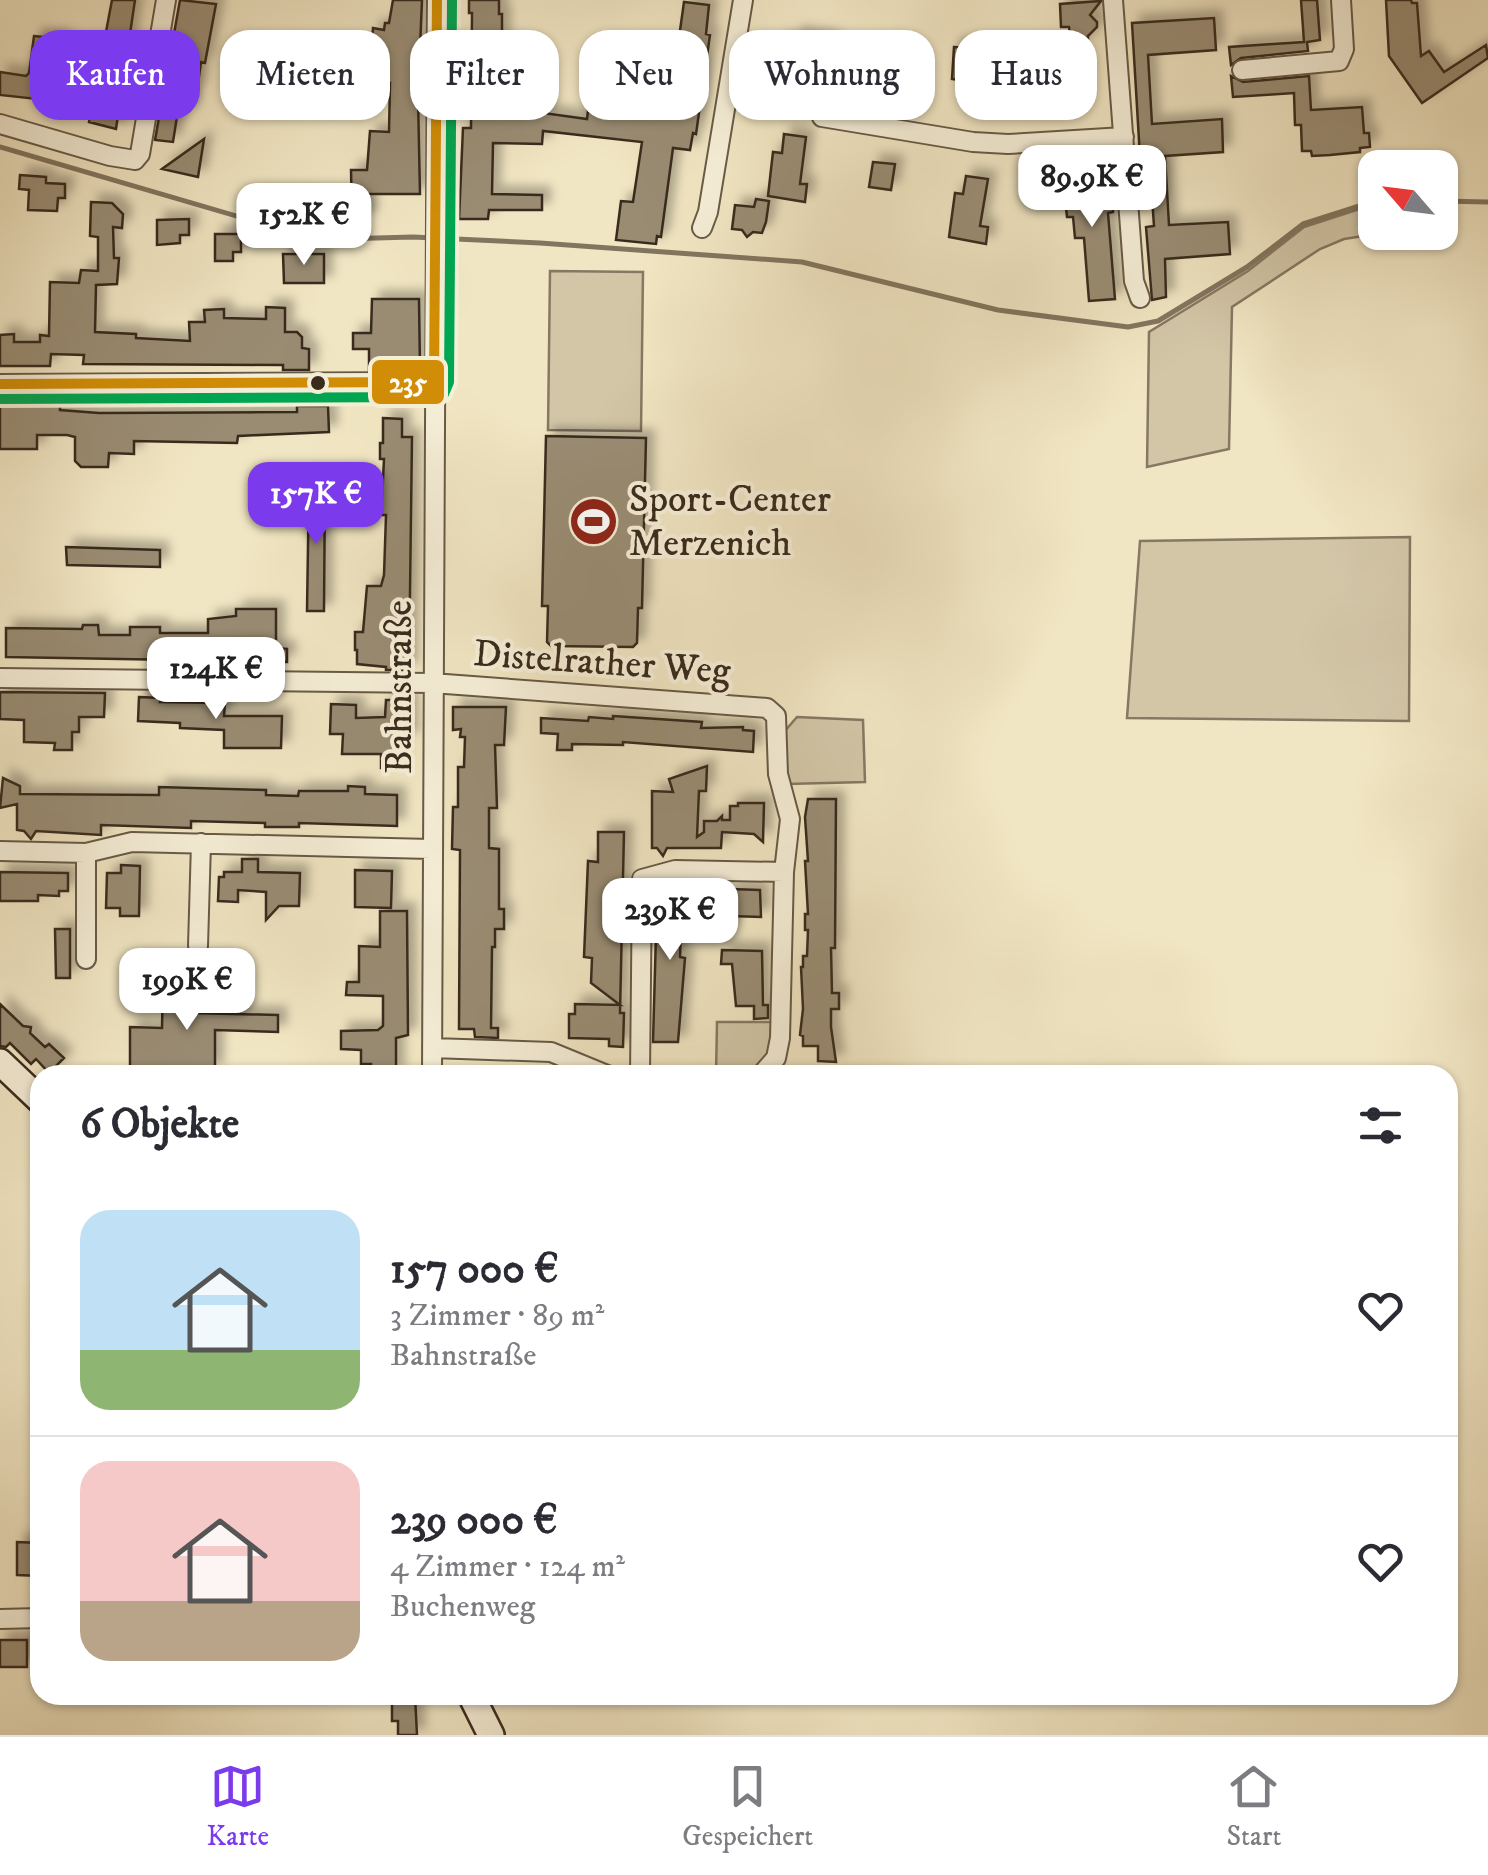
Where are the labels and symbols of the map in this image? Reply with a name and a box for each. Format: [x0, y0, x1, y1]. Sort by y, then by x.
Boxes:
pin: 89.9K € [1000, 145, 1184, 230]
north arrow [1358, 150, 1458, 250]
pin: 152K € [223, 183, 385, 268]
line badge: 235 [370, 358, 446, 406]
text: 235 [389, 366, 427, 401]
unlabelled marker [308, 373, 328, 393]
pin: 157K € [235, 462, 397, 547]
place label: Sport-Center Merzenich [629, 476, 831, 568]
sports icon: Sport-Center Merzenich [568, 496, 620, 548]
street label: Bahnstraße [376, 600, 424, 774]
street label: Distelrather Weg [472, 630, 733, 696]
pin: 124K € [135, 637, 297, 722]
pin: 239K € [589, 878, 751, 963]
pin: 199K € [106, 948, 268, 1033]

